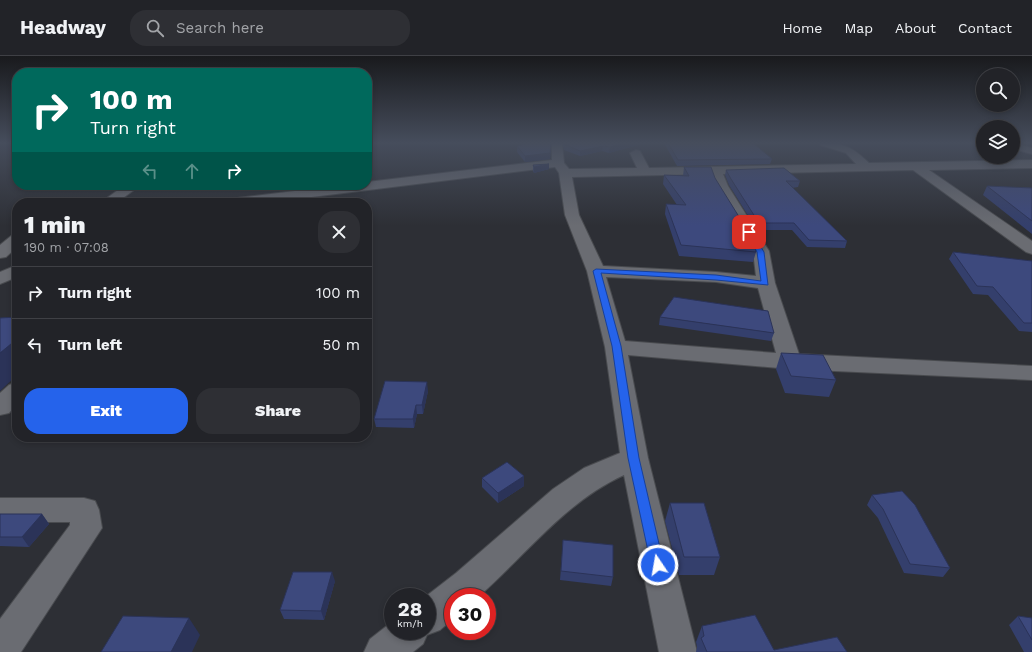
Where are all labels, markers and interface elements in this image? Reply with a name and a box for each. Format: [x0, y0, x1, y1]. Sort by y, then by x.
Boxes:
search box [130, 10, 410, 46]
text: Headway [20, 16, 106, 39]
icon: search [144, 17, 166, 39]
text: Search here [176, 19, 264, 37]
text: Home [782, 20, 822, 36]
text: Map [844, 20, 873, 36]
text: About [895, 20, 936, 36]
text: Contact [958, 20, 1012, 36]
map controls [976, 68, 1020, 164]
button: search [976, 68, 1020, 112]
text: 100 m [90, 83, 173, 116]
icon: right [24, 84, 76, 136]
text: Turn right [90, 117, 176, 138]
button: layers [976, 120, 1020, 164]
icon: left [139, 160, 161, 182]
icon: ahead [181, 160, 203, 182]
icon: right [223, 160, 245, 182]
text: 1 min [24, 211, 86, 239]
button: close [318, 211, 360, 253]
pin [732, 215, 766, 249]
icon: arrive [738, 221, 760, 243]
text: 190 m · 07:08 [24, 240, 109, 255]
icon: right [24, 282, 46, 304]
text: Turn right [58, 284, 131, 302]
text: 100 m [316, 284, 360, 302]
icon: left [24, 334, 46, 356]
text: Turn left [58, 336, 122, 354]
text: 50 m [323, 336, 360, 354]
button: Exit [24, 388, 188, 434]
button: Share [196, 388, 360, 434]
position arrow [637, 544, 679, 586]
speed limit sign: 30 [444, 588, 496, 640]
text: 28 [398, 597, 422, 621]
text: km/h [397, 618, 423, 629]

